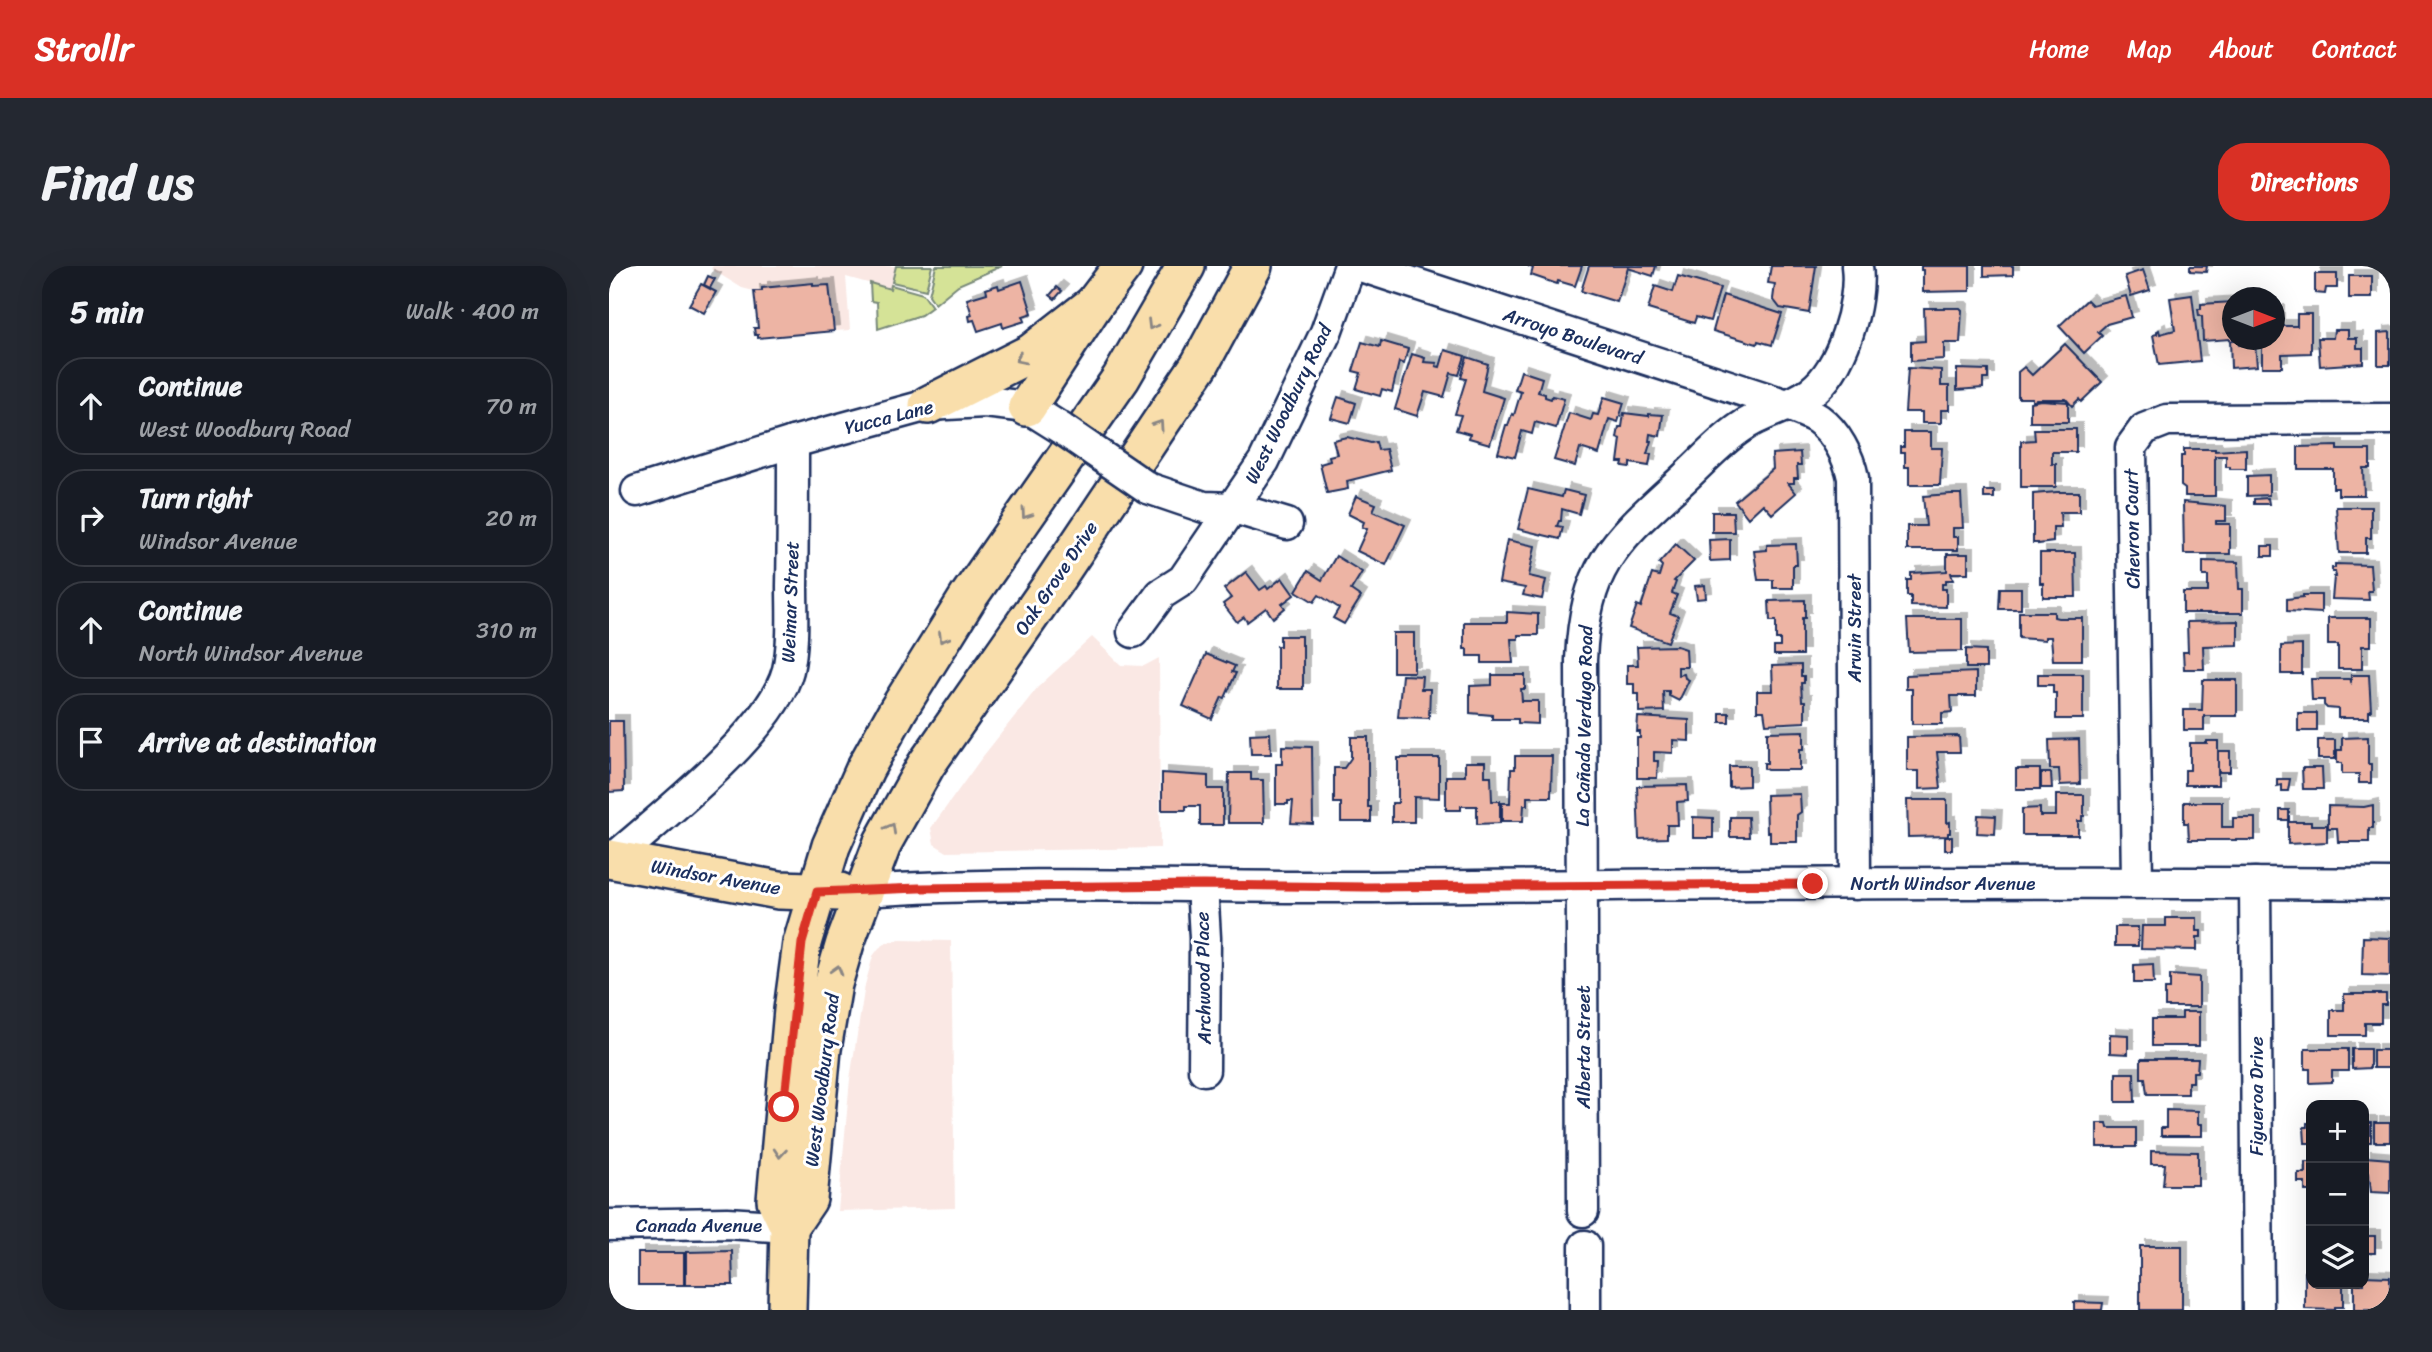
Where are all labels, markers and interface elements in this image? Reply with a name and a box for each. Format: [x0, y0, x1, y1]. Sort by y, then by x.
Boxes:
text: Strollr [35, 20, 133, 78]
text: Home [2029, 28, 2089, 70]
text: Map [2127, 28, 2171, 70]
text: About [2209, 28, 2274, 70]
text: Contact [2312, 28, 2397, 70]
text: Find us [42, 139, 194, 226]
button: Directions [2218, 143, 2390, 221]
text: 5 min [70, 285, 144, 339]
north arrow [2222, 287, 2285, 350]
text: Walk · 400 m [406, 291, 539, 332]
street label: Arroyo Boulevard [1498, 298, 1649, 375]
street label: West Woodbury Road [1235, 317, 1342, 490]
one-way arrow [1147, 318, 1160, 331]
one-way arrow [1015, 351, 1027, 364]
text: Continue [139, 363, 242, 409]
text: 70 m [486, 386, 537, 427]
icon: ahead [72, 387, 110, 425]
street label: Yucca Lane [841, 390, 937, 444]
text: West Woodbury Road [139, 409, 350, 450]
one-way arrow [1151, 419, 1164, 432]
street label: Chevron Court [2114, 467, 2150, 589]
text: Turn right [139, 475, 252, 521]
text: 20 m [486, 498, 537, 539]
icon: right [72, 499, 110, 537]
one-way arrow [1022, 506, 1034, 519]
street label: Oak Grove Drive [1005, 514, 1107, 642]
text: Windsor Avenue [139, 521, 298, 562]
street label: Weimar Street [771, 541, 809, 663]
street label: Arwin Street [1838, 572, 1871, 683]
text: Continue [139, 587, 242, 633]
text: 310 m [476, 610, 537, 651]
icon: ahead [72, 611, 110, 649]
street label: La Cañada Verdugo Road [1566, 624, 1602, 827]
one-way arrow [939, 630, 952, 643]
text: North Windsor Avenue [139, 633, 363, 674]
text: Arrive at destination [139, 719, 376, 765]
icon: arrive [72, 723, 110, 761]
one-way arrow [883, 823, 896, 835]
street label: Windsor Avenue [649, 849, 784, 905]
street label: North Windsor Avenue [1851, 867, 2035, 900]
route end [1797, 868, 1828, 899]
street label: Archwood Place [1185, 911, 1221, 1046]
one-way arrow [829, 964, 843, 976]
street label: Alberta Street [1567, 985, 1600, 1110]
street label: West Woodbury Road [795, 990, 849, 1168]
street label: Figueroa Drive [2240, 1036, 2273, 1156]
route start [768, 1091, 799, 1122]
map controls [2306, 1100, 2369, 1289]
button: + [2306, 1100, 2369, 1163]
one-way arrow [773, 1147, 788, 1158]
button: − [2306, 1163, 2369, 1226]
street label: Canada Avenue [636, 1209, 762, 1242]
button: layers [2306, 1226, 2369, 1289]

